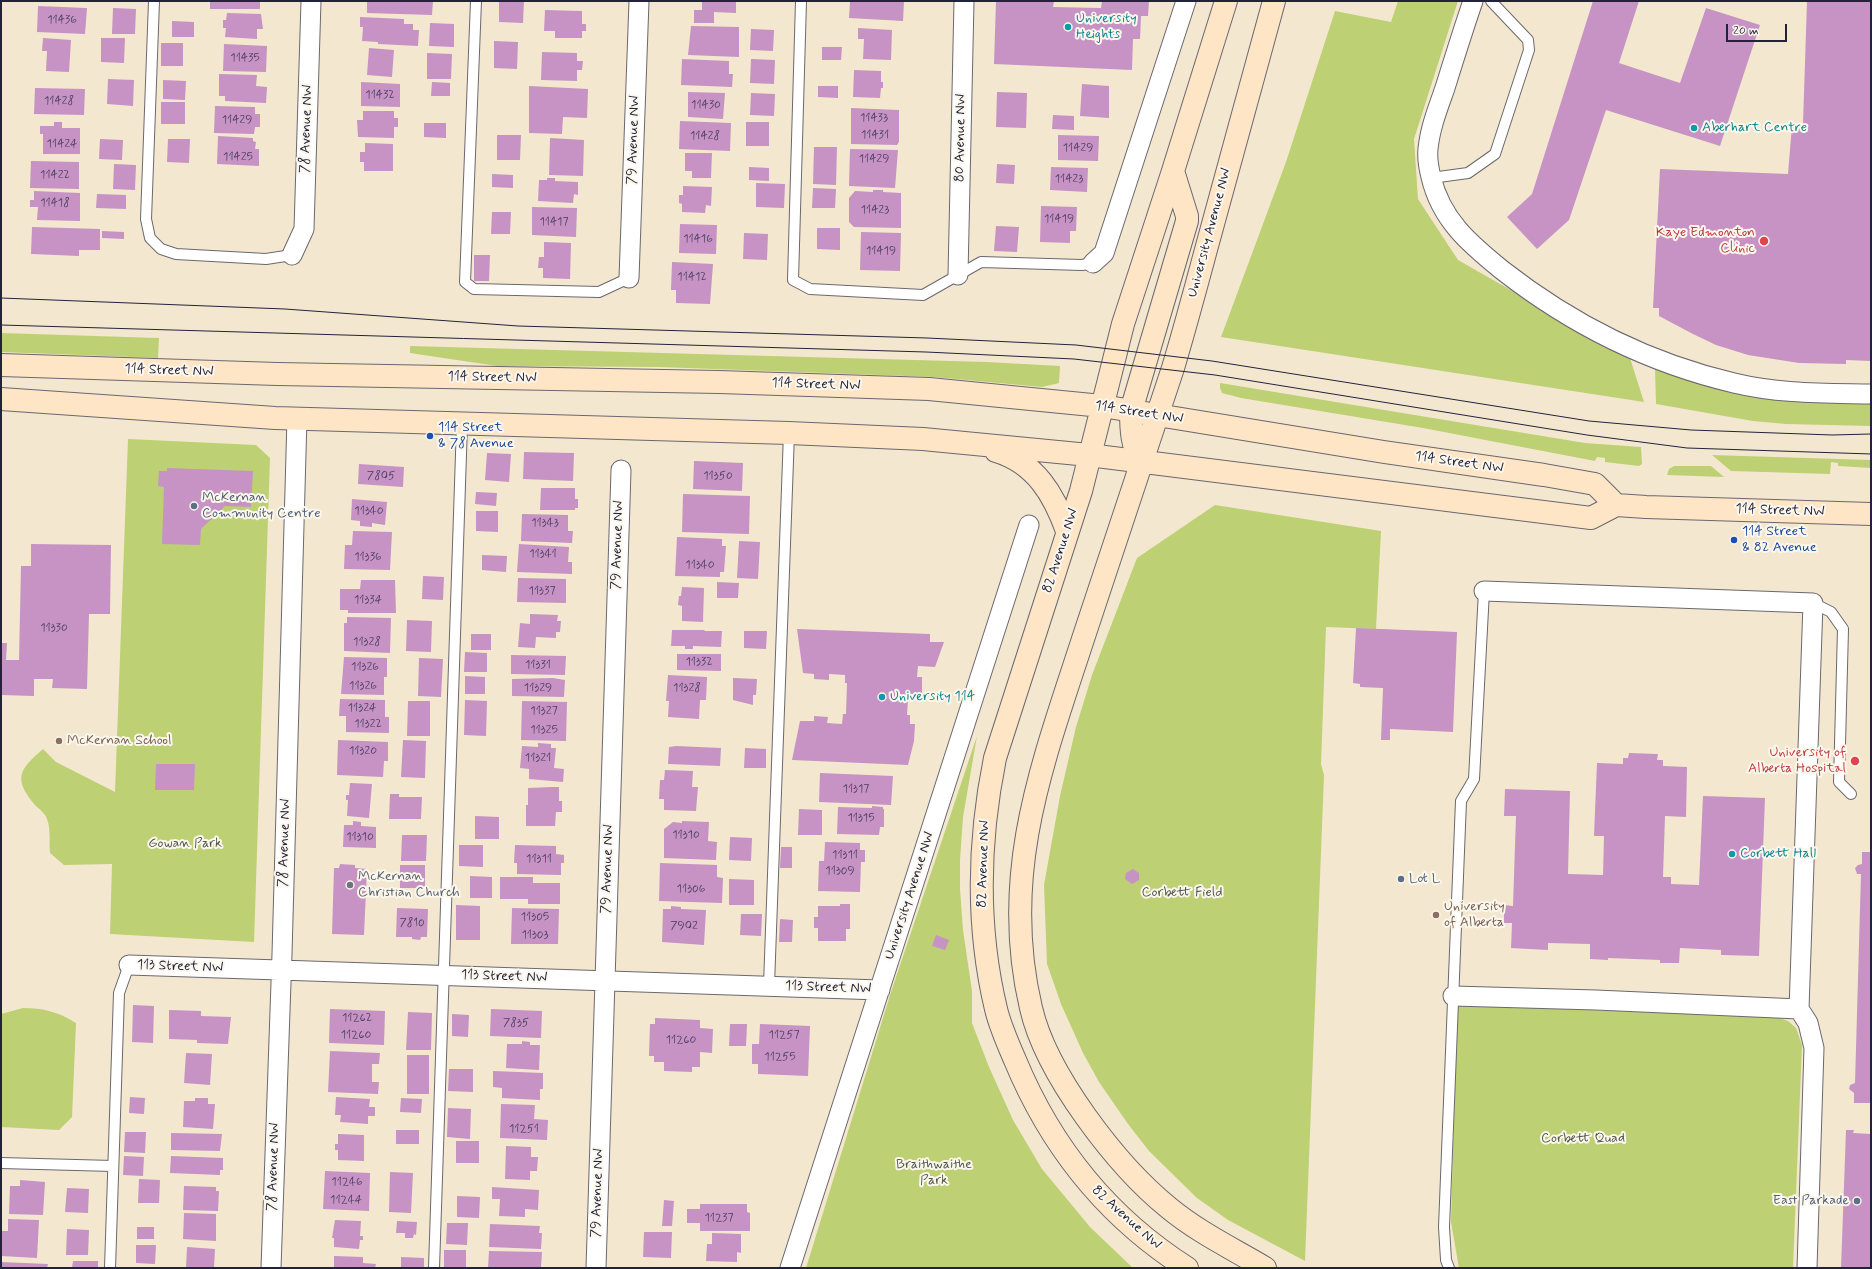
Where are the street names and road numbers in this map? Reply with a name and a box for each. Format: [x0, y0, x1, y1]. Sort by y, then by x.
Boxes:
street label: 78 Avenue NW [297, 84, 317, 174]
street label: 80 Avenue NW [952, 94, 970, 182]
street label: 79 Avenue NW [624, 95, 644, 185]
street label: University Avenue NW [1185, 167, 1235, 299]
street label: 114 Street NW [124, 361, 214, 381]
street label: 114 Street NW [447, 369, 537, 387]
street label: 114 Street NW [771, 375, 861, 395]
street label: 114 Street NW [1094, 398, 1184, 428]
street label: 114 Street NW [1414, 448, 1504, 478]
street label: 79 Avenue NW [608, 500, 628, 590]
street label: 114 Street NW [1735, 501, 1825, 521]
street label: 82 Avenue NW [1039, 507, 1083, 595]
street label: 78 Avenue NW [275, 798, 295, 888]
street label: 82 Avenue NW [974, 820, 994, 908]
street label: 79 Avenue NW [598, 824, 618, 914]
street label: University Avenue NW [881, 830, 939, 962]
street label: 113 Street NW [136, 957, 224, 977]
street label: 113 Street NW [460, 967, 548, 987]
street label: 113 Street NW [784, 978, 872, 998]
street label: 78 Avenue NW [264, 1122, 284, 1212]
street label: 79 Avenue NW [588, 1148, 608, 1238]
street label: 82 Avenue NW [1088, 1182, 1164, 1254]

